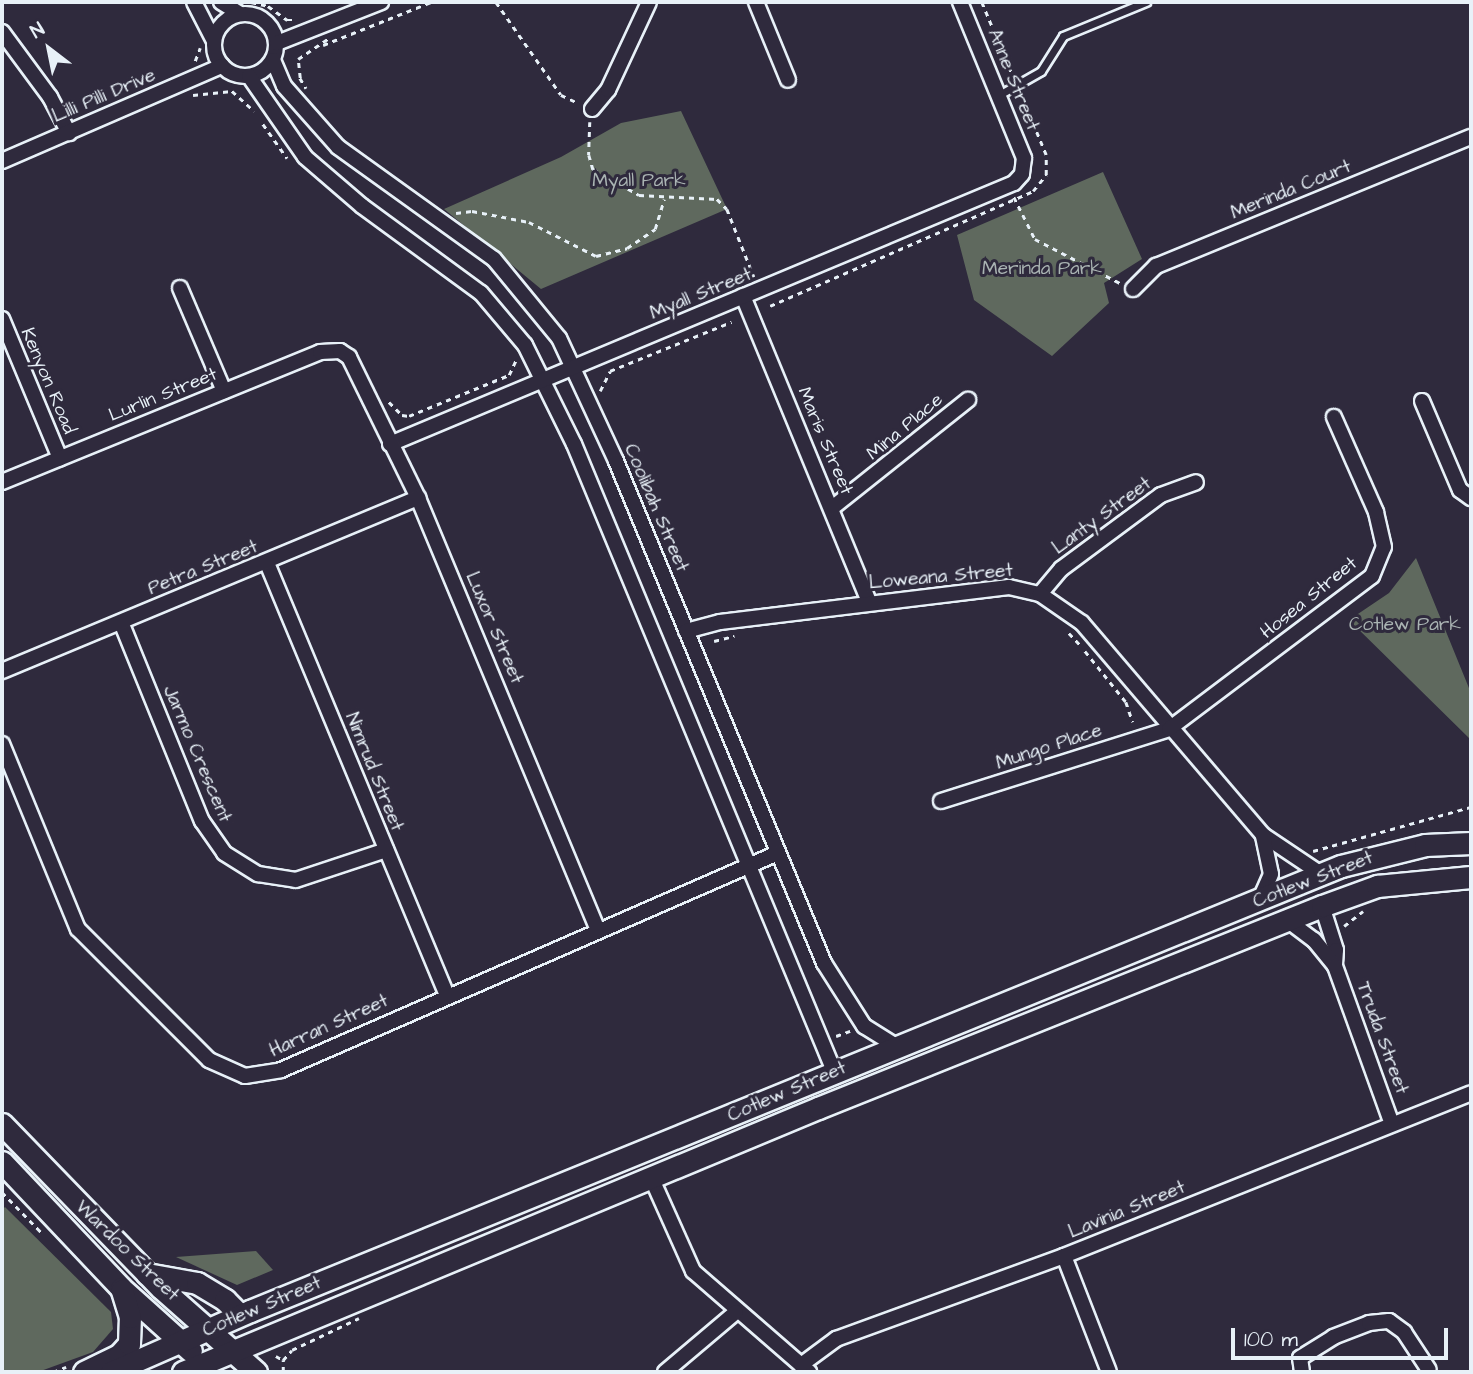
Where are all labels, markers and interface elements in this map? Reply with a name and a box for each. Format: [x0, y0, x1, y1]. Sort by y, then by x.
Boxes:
north arrow [14, 14, 84, 84]
text: N [25, 16, 50, 45]
street label: Anne Street [982, 26, 1044, 134]
street label: Lilli Pilli Drive [49, 64, 159, 128]
street label: Merinda Court [1227, 155, 1355, 225]
park label: Myall Park [592, 170, 686, 192]
park label: Merinda Park [982, 258, 1102, 280]
street label: Myall Street [647, 263, 755, 325]
street label: Kenyon Road [15, 324, 81, 438]
street label: Lurlin Street [105, 363, 221, 427]
street label: Maris Street [792, 384, 858, 498]
street label: Mina Place [862, 389, 948, 465]
street label: Coolibah Street [619, 441, 693, 575]
street label: Lanty Street [1048, 472, 1156, 560]
street label: Petra Street [145, 536, 261, 600]
street label: Hosea Street [1256, 552, 1362, 644]
street label: Loweana Street [868, 559, 1014, 595]
street label: Luxor Street [460, 569, 528, 687]
park label: Cotlew Park [1349, 614, 1461, 636]
street label: Jarmo Crescent [158, 682, 236, 826]
street label: Nimrud Street [340, 709, 408, 835]
street label: Mungo Place [993, 719, 1105, 775]
street label: Cotlew Street [1250, 847, 1376, 913]
street label: Truda Street [1351, 979, 1413, 1097]
street label: Harran Street [266, 990, 392, 1062]
street label: Cotlew Street [724, 1057, 850, 1127]
street label: Lavinia Street [1065, 1176, 1189, 1244]
street label: Wardoo Street [70, 1196, 184, 1306]
street label: Cotlew Street [199, 1272, 325, 1342]
scale bar [1235, 1314, 1452, 1358]
text: 100 m [1244, 1325, 1298, 1354]

